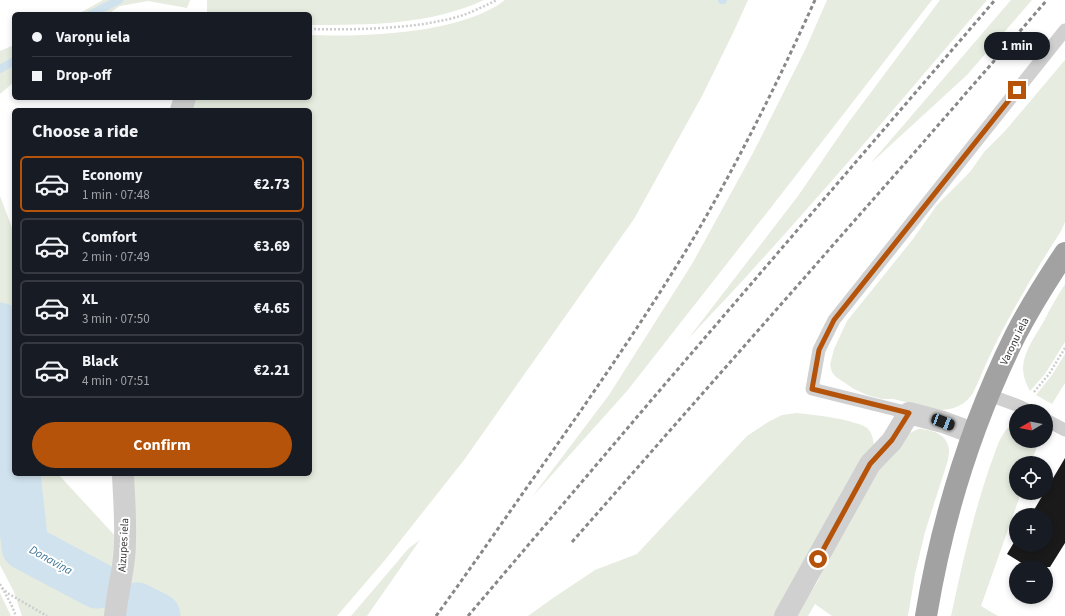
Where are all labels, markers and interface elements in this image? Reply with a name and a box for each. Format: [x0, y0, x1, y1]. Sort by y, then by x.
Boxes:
text: Varoņu iela [56, 27, 130, 48]
callout: 1 min [984, 32, 1050, 60]
text: 1 min [1001, 37, 1033, 55]
text: Drop-off [56, 65, 111, 86]
route end [1008, 81, 1026, 99]
text: Choose a ride [32, 119, 138, 144]
text: Economy [82, 165, 143, 186]
icon: car [34, 166, 70, 202]
text: €2.73 [254, 174, 290, 195]
text: 1 min · 07:48 [82, 186, 150, 204]
text: Comfort [82, 227, 137, 248]
icon: car [34, 228, 70, 264]
text: €3.69 [254, 236, 290, 257]
text: 2 min · 07:49 [82, 248, 150, 266]
text: XL [82, 289, 98, 310]
icon: car [34, 290, 70, 326]
text: €4.65 [254, 298, 290, 319]
text: 3 min · 07:50 [82, 310, 150, 328]
street label: Varoņu iela [996, 315, 1032, 368]
text: Black [82, 351, 119, 372]
icon: car [34, 352, 70, 388]
text: €2.21 [254, 360, 290, 381]
text: 4 min · 07:51 [82, 372, 150, 390]
north arrow [1009, 404, 1053, 448]
map controls [1009, 404, 1053, 604]
car [930, 412, 956, 432]
button: Confirm [32, 422, 292, 468]
button: locate [1009, 456, 1053, 500]
button: + [1009, 508, 1053, 552]
street label: Aizupes iela [115, 518, 132, 572]
water label: Donaviņa [26, 542, 76, 580]
route start [809, 550, 827, 568]
button: − [1009, 560, 1053, 604]

